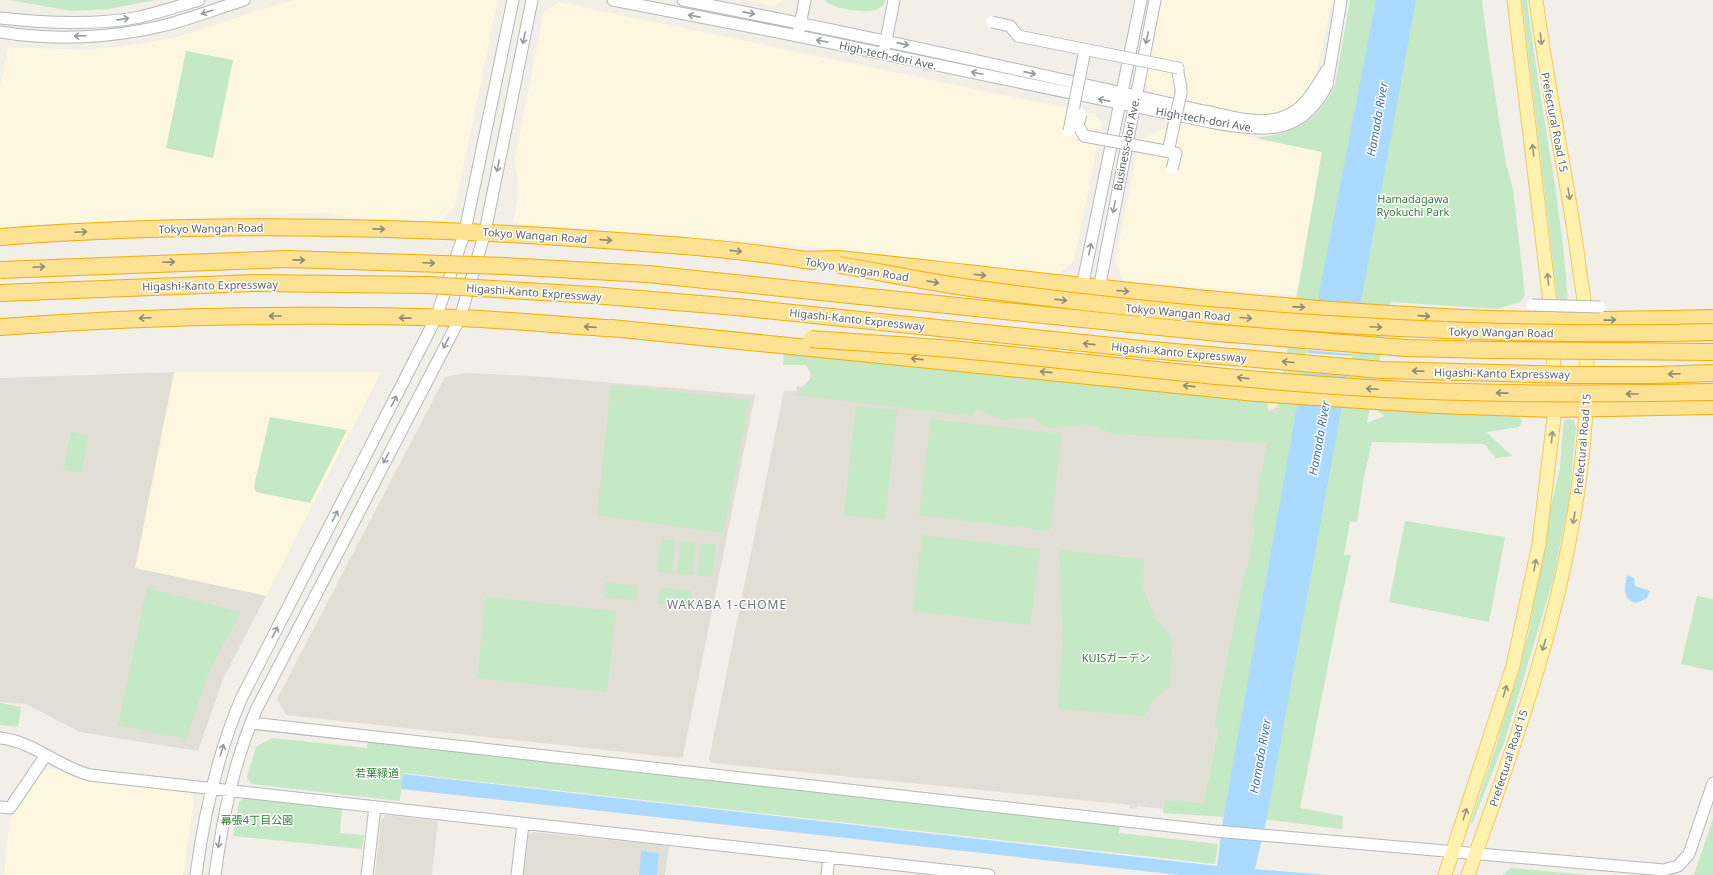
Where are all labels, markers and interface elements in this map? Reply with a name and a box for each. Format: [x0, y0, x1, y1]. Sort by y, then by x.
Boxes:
one-way arrow [201, 9, 214, 16]
one-way arrow [742, 9, 755, 17]
one-way arrow [688, 12, 701, 20]
one-way arrow [116, 15, 129, 23]
one-way arrow [520, 31, 528, 44]
one-way arrow [1143, 31, 1151, 44]
one-way arrow [74, 32, 87, 40]
one-way arrow [1537, 32, 1545, 45]
one-way arrow [816, 37, 829, 45]
street label: High-tech-dori Ave. [838, 37, 938, 73]
one-way arrow [897, 41, 910, 49]
one-way arrow [971, 69, 984, 77]
one-way arrow [1023, 69, 1036, 77]
street label: Prefectural Road 15 [1538, 71, 1572, 173]
water label: Hamada River [1362, 79, 1392, 158]
one-way arrow [1098, 96, 1111, 104]
street label: Business-dori Ave. [1110, 96, 1142, 192]
street label: High-tech-dori Ave. [1155, 103, 1255, 135]
one-way arrow [1529, 144, 1537, 157]
one-way arrow [494, 159, 502, 172]
one-way arrow [1565, 187, 1573, 200]
park label: Hamadagawa Ryokuchi Park [1377, 191, 1450, 219]
one-way arrow [1110, 200, 1118, 213]
street label: Tokyo Wangan Road [158, 220, 264, 236]
street label: Tokyo Wangan Road [482, 224, 588, 246]
one-way arrow [372, 225, 385, 232]
one-way arrow [74, 229, 87, 236]
one-way arrow [599, 236, 612, 244]
one-way arrow [1086, 242, 1094, 255]
one-way arrow [729, 247, 742, 254]
street label: Tokyo Wangan Road [804, 253, 910, 285]
one-way arrow [292, 256, 305, 264]
one-way arrow [162, 259, 175, 266]
one-way arrow [422, 259, 435, 266]
one-way arrow [32, 264, 45, 271]
one-way arrow [973, 271, 986, 279]
one-way arrow [1544, 273, 1552, 286]
street label: Higashi-Kanto Expressway [142, 276, 278, 294]
one-way arrow [926, 278, 939, 286]
street label: Higashi-Kanto Expressway [466, 280, 603, 304]
one-way arrow [1116, 288, 1129, 295]
one-way arrow [1054, 296, 1067, 304]
street label: Tokyo Wangan Road [1125, 300, 1231, 324]
street label: Higashi-Kanto Expressway [789, 304, 926, 334]
one-way arrow [1292, 304, 1305, 311]
one-way arrow [269, 312, 282, 320]
one-way arrow [1418, 313, 1431, 320]
one-way arrow [399, 314, 412, 322]
one-way arrow [1239, 314, 1252, 322]
one-way arrow [139, 315, 152, 322]
one-way arrow [1603, 316, 1616, 324]
one-way arrow [584, 323, 597, 330]
one-way arrow [1369, 323, 1382, 330]
street label: Tokyo Wangan Road [1448, 324, 1554, 340]
one-way arrow [442, 337, 449, 349]
street label: Higashi-Kanto Expressway [1111, 339, 1248, 365]
one-way arrow [1083, 340, 1096, 347]
one-way arrow [911, 355, 924, 362]
one-way arrow [1282, 359, 1295, 366]
street label: Higashi-Kanto Expressway [1434, 364, 1570, 382]
one-way arrow [1040, 368, 1053, 375]
one-way arrow [1412, 368, 1425, 375]
one-way arrow [1668, 371, 1681, 378]
one-way arrow [1237, 374, 1250, 381]
one-way arrow [1183, 383, 1196, 390]
one-way arrow [1366, 385, 1379, 392]
one-way arrow [1496, 389, 1509, 397]
one-way arrow [1626, 390, 1639, 398]
street label: Prefectural Road 15 [1570, 393, 1594, 495]
one-way arrow [390, 395, 398, 407]
water label: Hamada River [1304, 398, 1334, 477]
one-way arrow [1548, 431, 1556, 444]
one-way arrow [381, 452, 389, 464]
one-way arrow [331, 511, 339, 523]
one-way arrow [1570, 511, 1578, 524]
one-way arrow [1531, 559, 1539, 572]
district label: WAKABA 1-CHOME [667, 596, 787, 613]
one-way arrow [272, 626, 279, 638]
one-way arrow [1540, 638, 1547, 651]
park label: KUISガーデン [1082, 650, 1150, 665]
one-way arrow [1502, 684, 1509, 697]
street label: Prefectural Road 15 [1485, 708, 1531, 808]
water label: Hamada River [1245, 716, 1275, 795]
one-way arrow [219, 744, 226, 757]
park label: 若葉緑道 [355, 765, 399, 780]
one-way arrow [1462, 809, 1470, 821]
park label: 幕張4丁目公園 [221, 812, 293, 827]
one-way arrow [215, 835, 223, 848]

